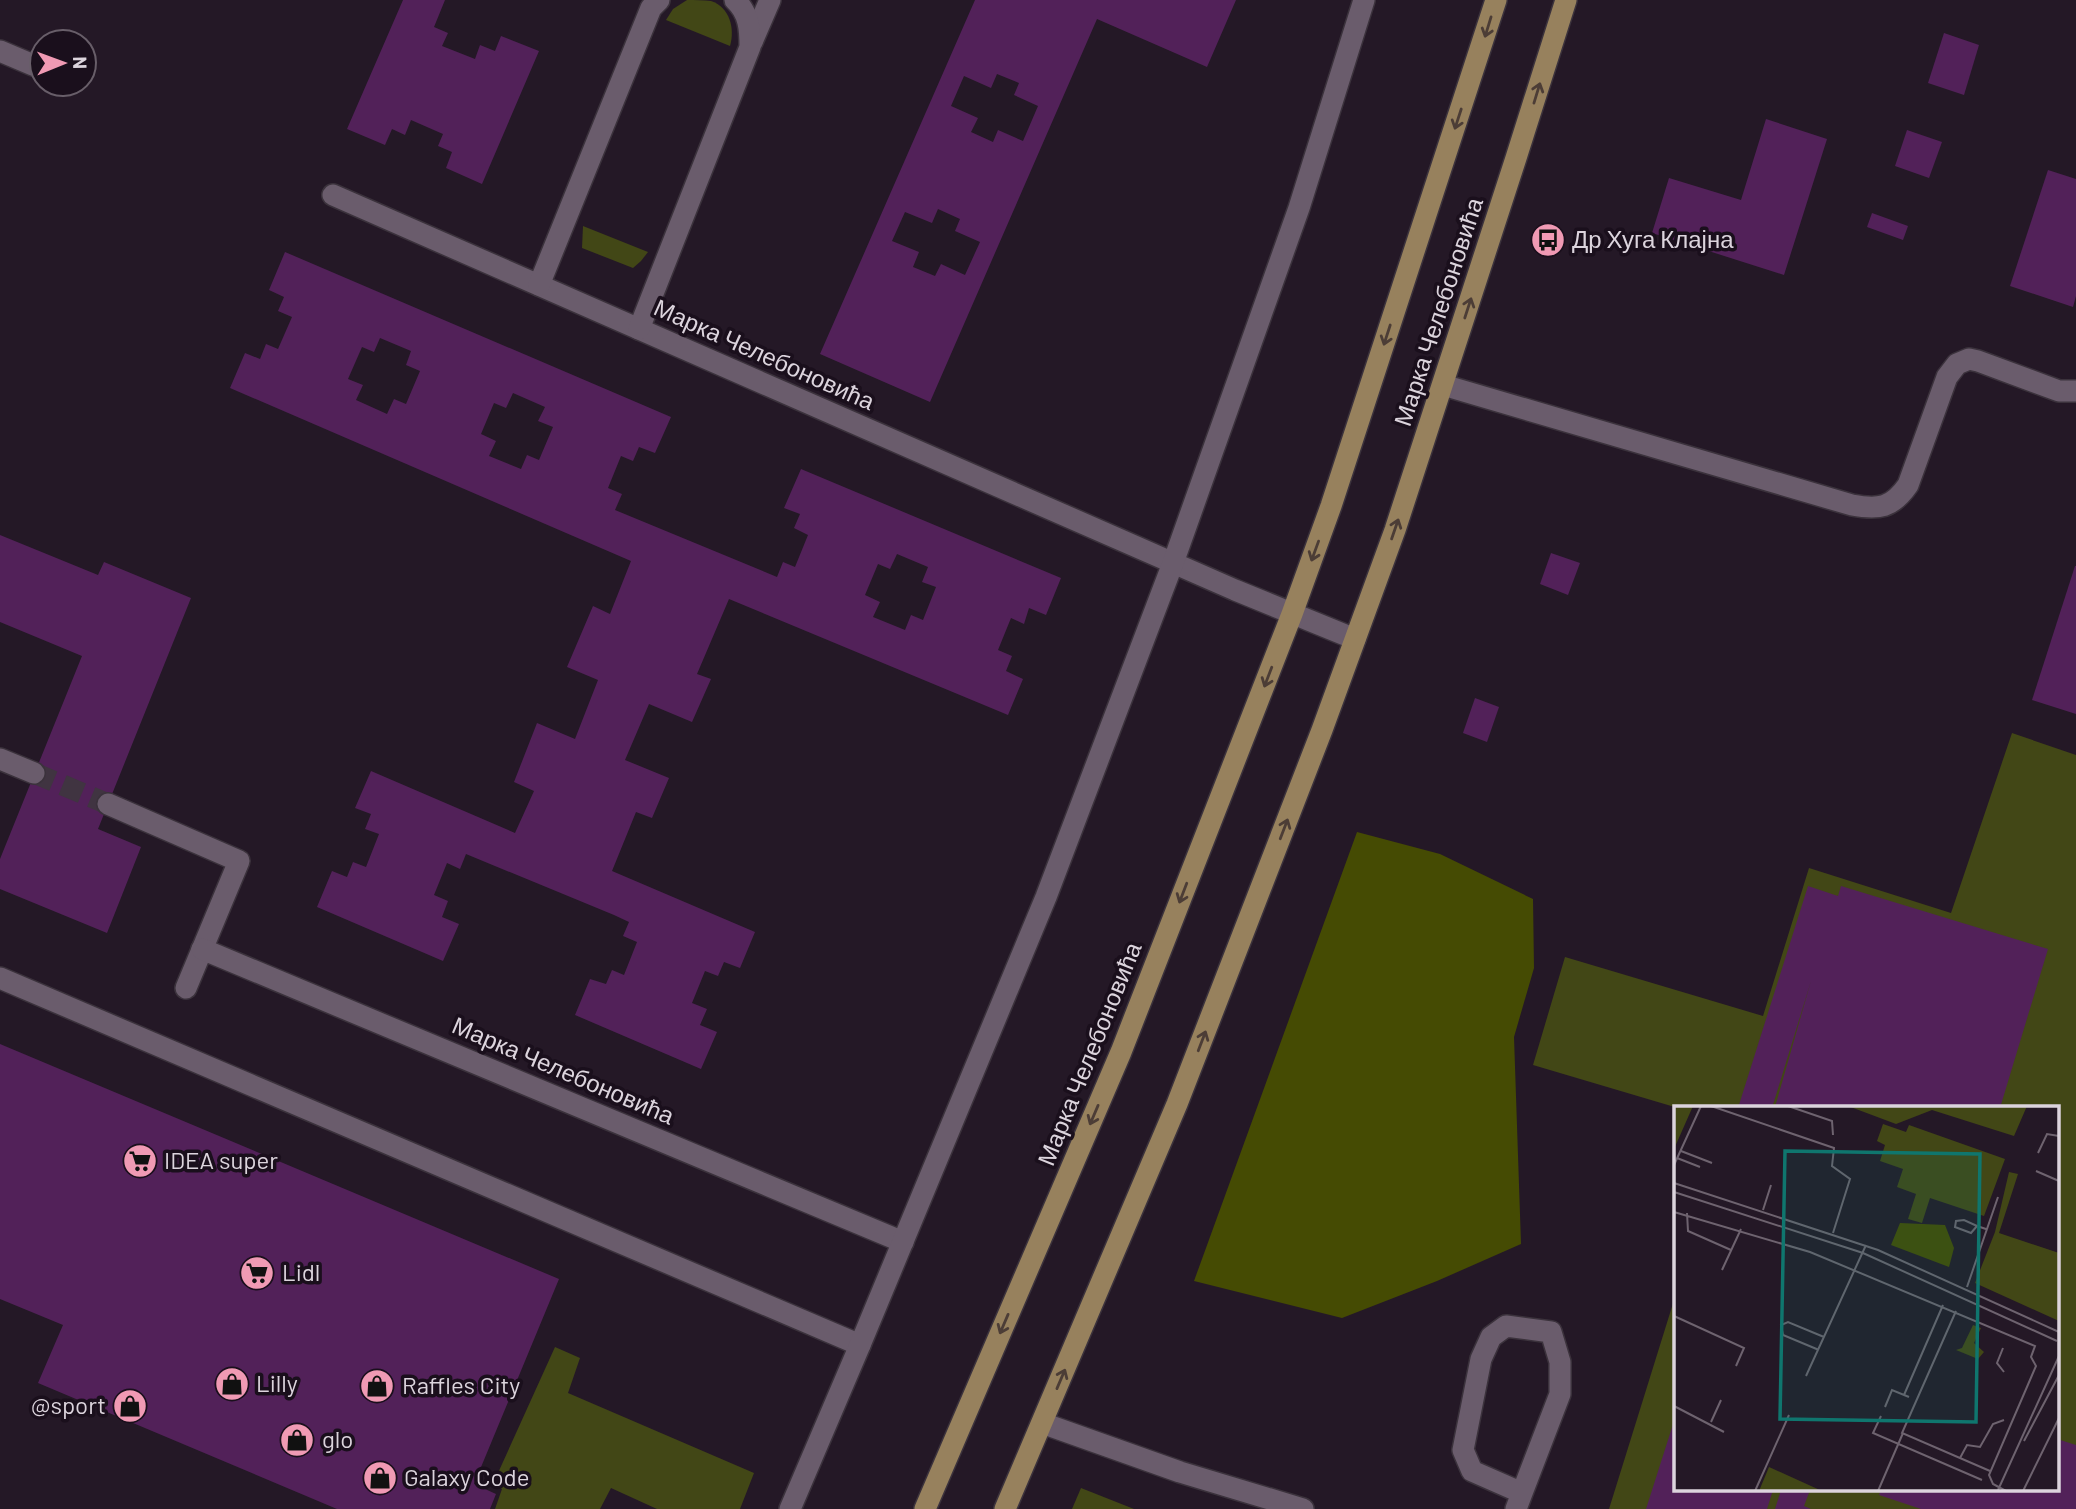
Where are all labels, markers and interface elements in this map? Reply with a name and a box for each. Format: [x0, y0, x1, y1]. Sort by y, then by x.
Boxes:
one-way arrow [1480, 16, 1493, 38]
north arrow [28, 28, 98, 98]
text: N [69, 56, 92, 69]
one-way arrow [1531, 82, 1544, 104]
one-way arrow [1451, 108, 1463, 130]
street label: Марка Челебоновића [1387, 193, 1488, 429]
bus stop icon: Др Хуга Клајна [1529, 221, 1567, 259]
place label: Др Хуга Клајна [1572, 224, 1734, 253]
street label: Марка Челебоновића [650, 292, 880, 416]
one-way arrow [1462, 297, 1475, 319]
one-way arrow [1380, 324, 1392, 346]
one-way arrow [1390, 518, 1402, 540]
one-way arrow [1308, 539, 1320, 561]
one-way arrow [1260, 666, 1273, 688]
one-way arrow [1279, 818, 1292, 840]
one-way arrow [1176, 882, 1188, 903]
street label: Марка Челебоновића [1031, 937, 1147, 1169]
street label: Марка Челебоновића [448, 1010, 680, 1130]
one-way arrow [1197, 1030, 1210, 1052]
one-way arrow [1087, 1104, 1100, 1125]
inset map [1674, 1106, 2058, 1492]
supermarket icon: IDEA super [121, 1142, 159, 1180]
place label: IDEA super [164, 1145, 278, 1174]
supermarket icon: Lidl [238, 1254, 276, 1292]
place label: Lidl [282, 1257, 320, 1286]
one-way arrow [997, 1313, 1010, 1334]
shop icon: Lilly [213, 1365, 251, 1403]
shop icon: Raffles City [358, 1367, 396, 1405]
place label: Lilly [256, 1368, 298, 1397]
one-way arrow [1055, 1368, 1068, 1390]
place label: Raffles City [402, 1370, 520, 1399]
shop icon: @sport [111, 1387, 149, 1425]
place label: @sport [31, 1390, 106, 1419]
shop icon: glo [278, 1421, 316, 1459]
place label: glo [322, 1424, 353, 1453]
shop icon: Galaxy Code [361, 1459, 399, 1497]
place label: Galaxy Code [404, 1462, 529, 1491]

